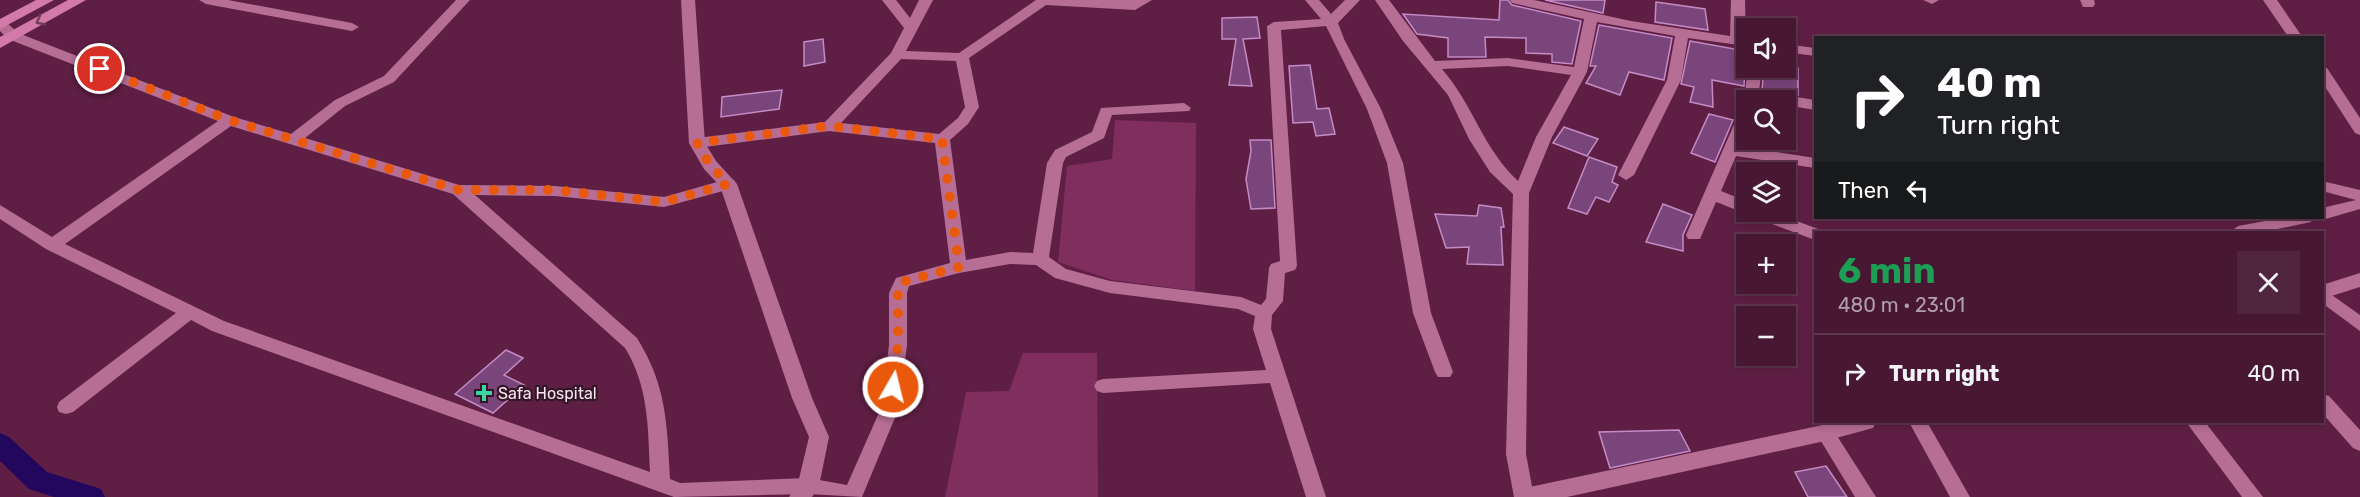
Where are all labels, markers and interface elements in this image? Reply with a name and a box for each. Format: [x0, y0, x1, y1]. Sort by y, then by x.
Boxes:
one-way arrow [35, 14, 46, 25]
map controls [1736, 18, 1796, 366]
button: sound [1736, 18, 1796, 78]
pin [74, 43, 125, 94]
icon: arrive [83, 52, 116, 85]
text: 40 m [1937, 58, 2042, 108]
icon: right [1838, 60, 1916, 138]
button: search [1736, 90, 1796, 150]
text: Turn right [1937, 109, 2060, 141]
button: layers [1736, 162, 1796, 222]
icon: left [1901, 174, 1934, 207]
text: Then [1838, 177, 1889, 204]
button: + [1736, 234, 1796, 294]
text: 6 min [1838, 249, 1936, 292]
button: close [2237, 251, 2300, 314]
text: 480 m · 23:01 [1838, 293, 1965, 317]
button: − [1736, 306, 1796, 366]
position arrow [861, 355, 925, 419]
icon: right [1838, 357, 1871, 390]
text: Turn right [1889, 360, 1999, 387]
text: 40 m [2247, 360, 2300, 387]
marker: Safa Hospital [475, 384, 493, 402]
place label: Safa Hospital [498, 384, 597, 403]

